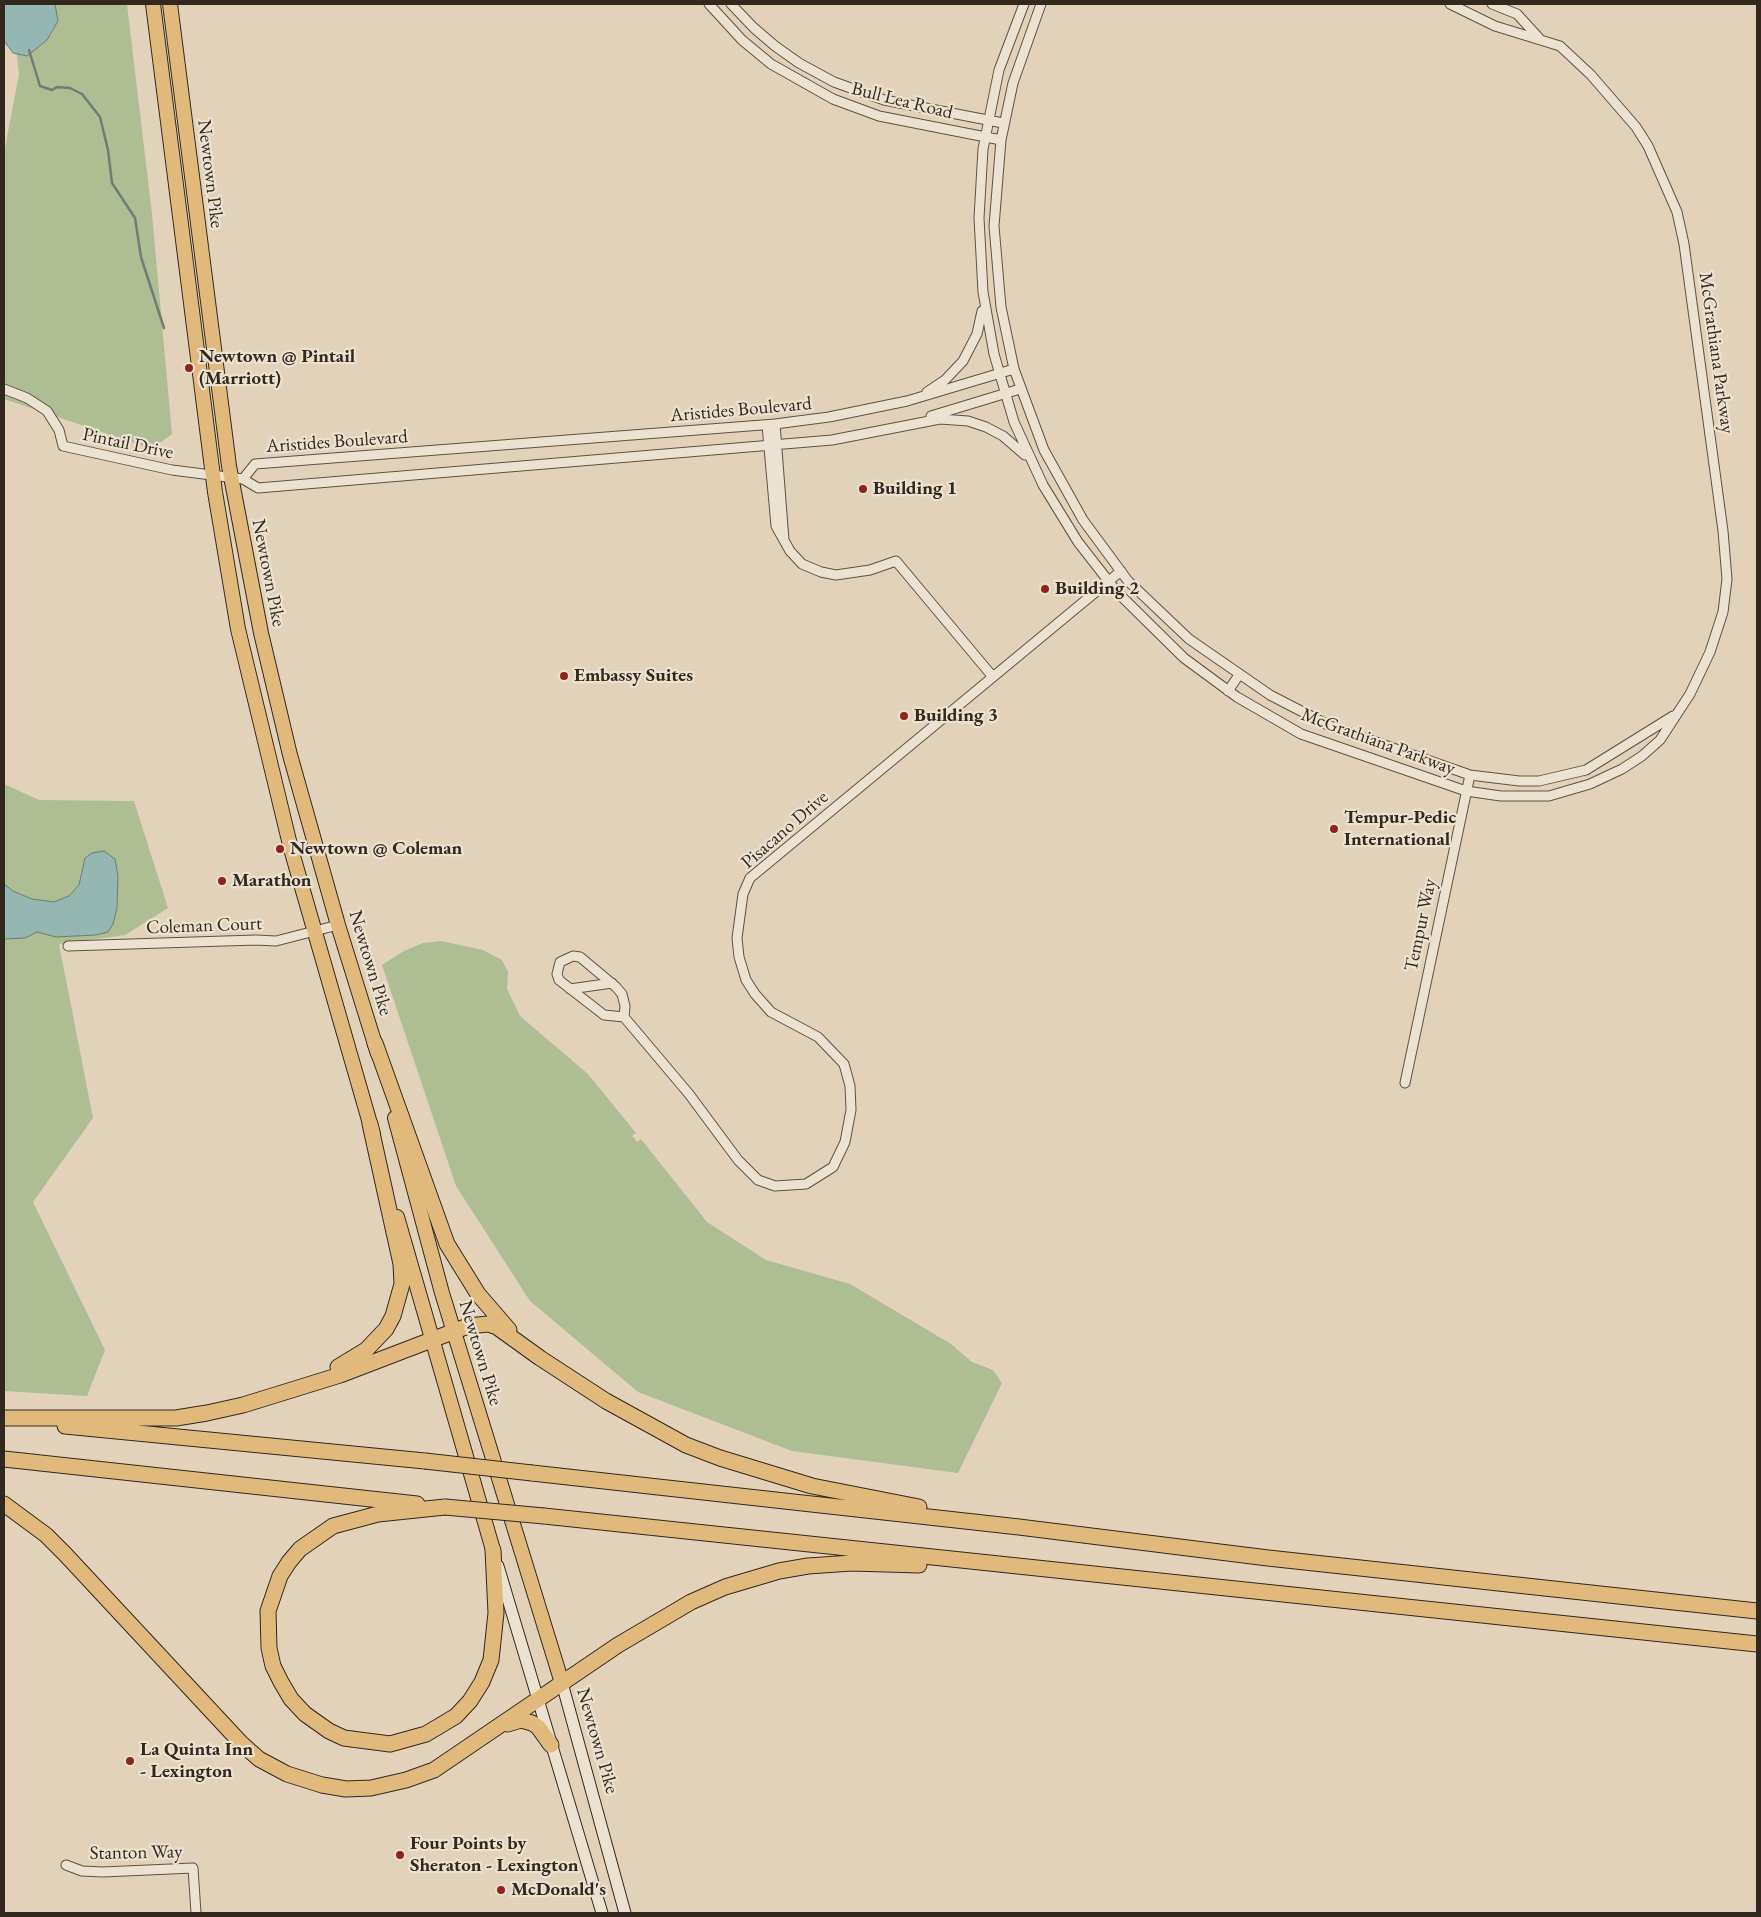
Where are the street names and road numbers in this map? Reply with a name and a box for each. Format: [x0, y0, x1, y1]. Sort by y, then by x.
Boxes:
street label: Bull Lea Road [849, 77, 955, 125]
street label: Newtown Pike [192, 119, 228, 229]
street label: McGrathiana Parkway [1693, 271, 1739, 435]
street label: Aristides Boulevard [669, 392, 813, 428]
street label: Pintail Drive [80, 423, 176, 465]
street label: Aristides Boulevard [265, 426, 409, 458]
street label: Newtown Pike [246, 517, 290, 629]
street label: McGrathiana Parkway [1298, 704, 1458, 780]
street label: Pisacano Drive [737, 786, 833, 874]
street label: Tempur Way [1400, 877, 1442, 973]
street label: Newtown Pike [343, 908, 397, 1018]
street label: Coleman Court [146, 913, 262, 939]
street label: Newtown Pike [453, 1298, 507, 1408]
street label: Newtown Pike [571, 1686, 623, 1796]
street label: Stanton Way [89, 1841, 183, 1865]

